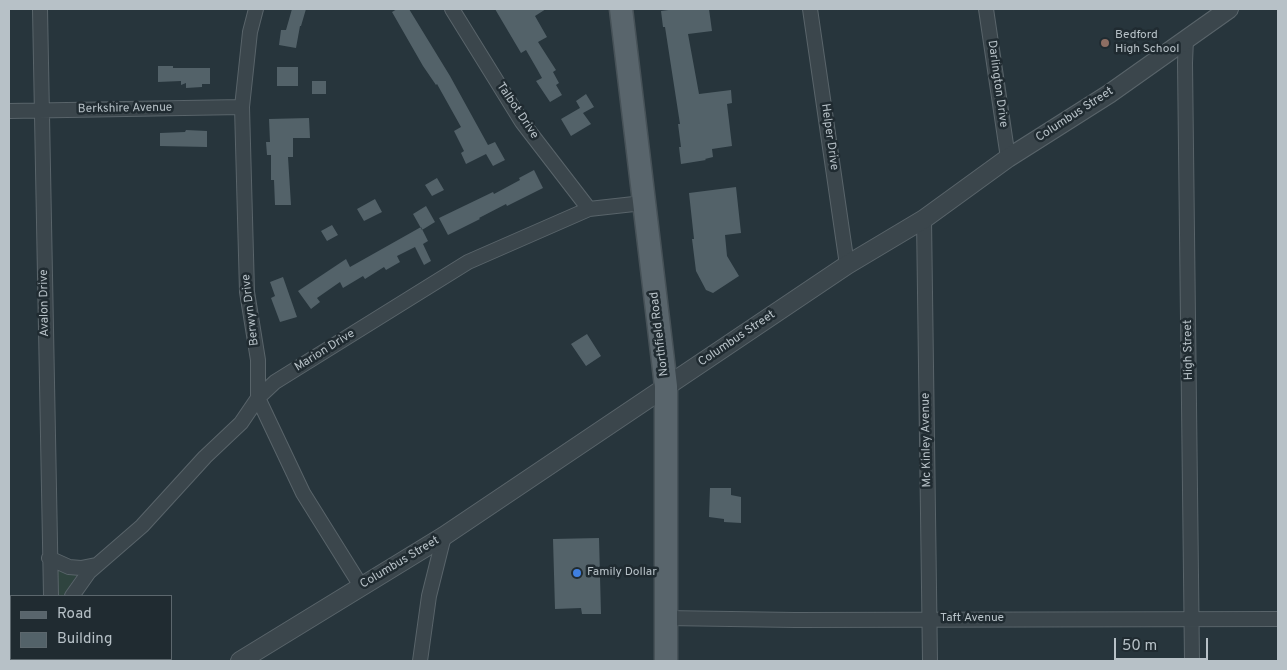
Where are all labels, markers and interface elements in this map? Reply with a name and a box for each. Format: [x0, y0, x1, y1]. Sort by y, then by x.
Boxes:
place label: Bedford High School [1115, 29, 1179, 57]
marker: Bedford High School [1099, 37, 1111, 49]
street label: Darlington Drive [984, 39, 1010, 129]
street label: Talbot Drive [493, 80, 541, 142]
street label: Columbus Street [1033, 85, 1117, 145]
street label: Berkshire Avenue [78, 101, 172, 117]
street label: Helper Drive [817, 103, 841, 171]
street label: Avalon Drive [37, 269, 53, 337]
street label: Berwyn Drive [239, 273, 263, 347]
street label: Northfield Road [648, 291, 672, 377]
street label: Columbus Street [696, 308, 778, 370]
street label: High Street [1181, 319, 1197, 381]
street label: Marion Drive [292, 327, 358, 375]
street label: Mc Kinley Avenue [919, 392, 935, 488]
street label: Columbus Street [358, 534, 442, 592]
place label: Family Dollar [587, 566, 657, 580]
marker: Family Dollar [571, 567, 583, 579]
legend [10, 595, 172, 660]
text: Road [57, 605, 92, 624]
street label: Taft Avenue [940, 612, 1004, 626]
scale bar [1117, 628, 1211, 660]
text: Building [57, 630, 112, 649]
text: 50 m [1122, 637, 1157, 656]

